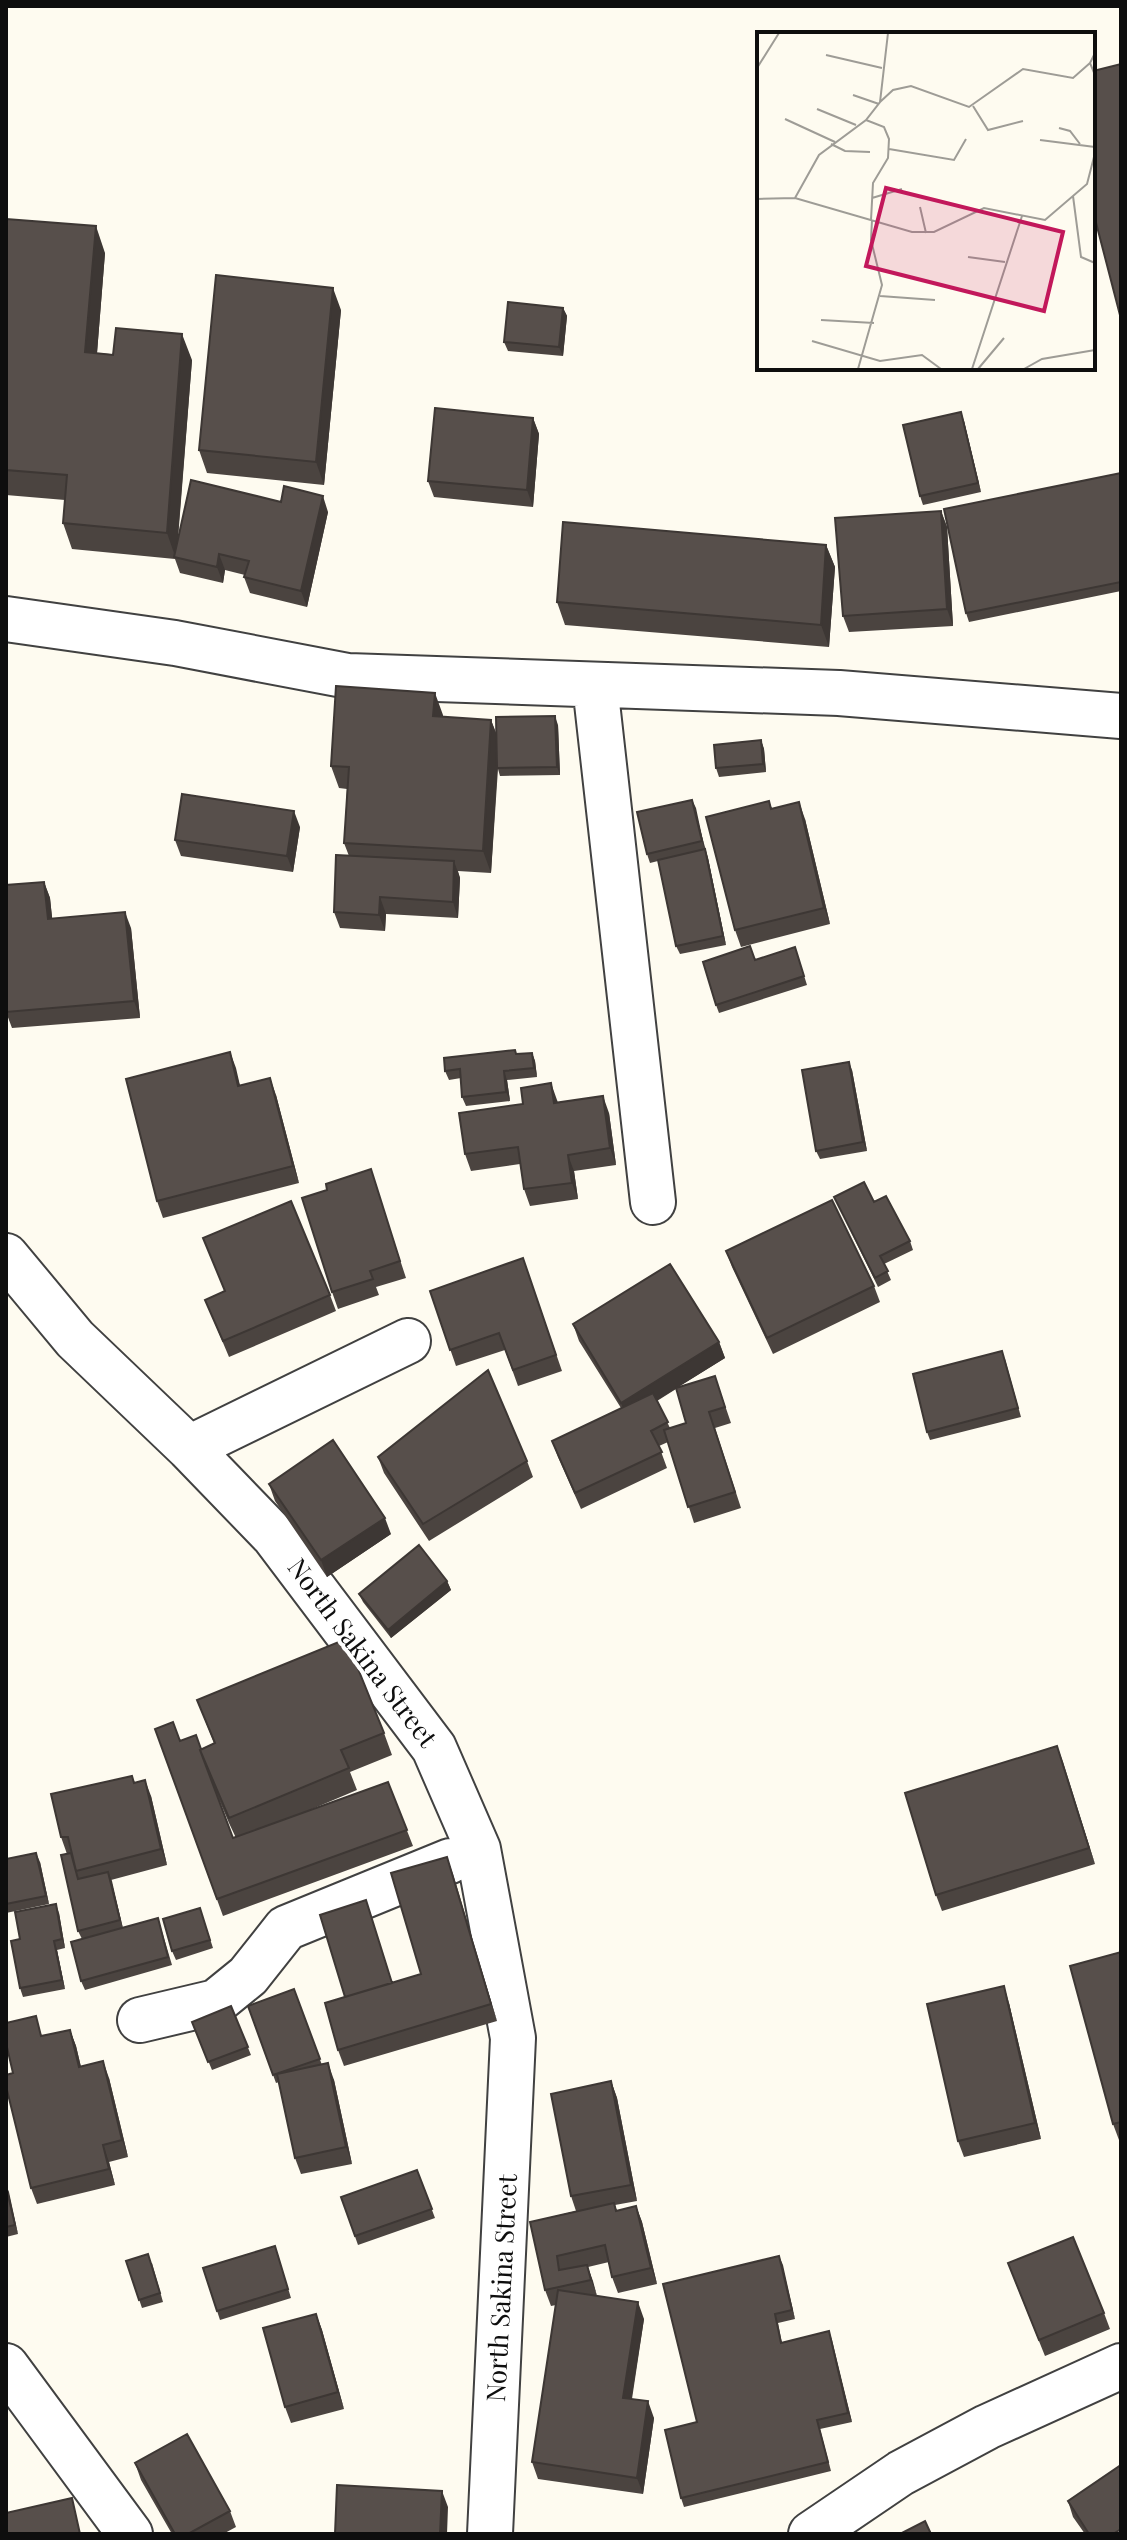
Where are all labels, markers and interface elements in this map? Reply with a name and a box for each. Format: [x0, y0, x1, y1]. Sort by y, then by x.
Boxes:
inset map [757, 32, 1095, 370]
street label: North Sakina Street [281, 1551, 446, 1754]
street label: North Sakina Street [477, 2172, 524, 2403]

